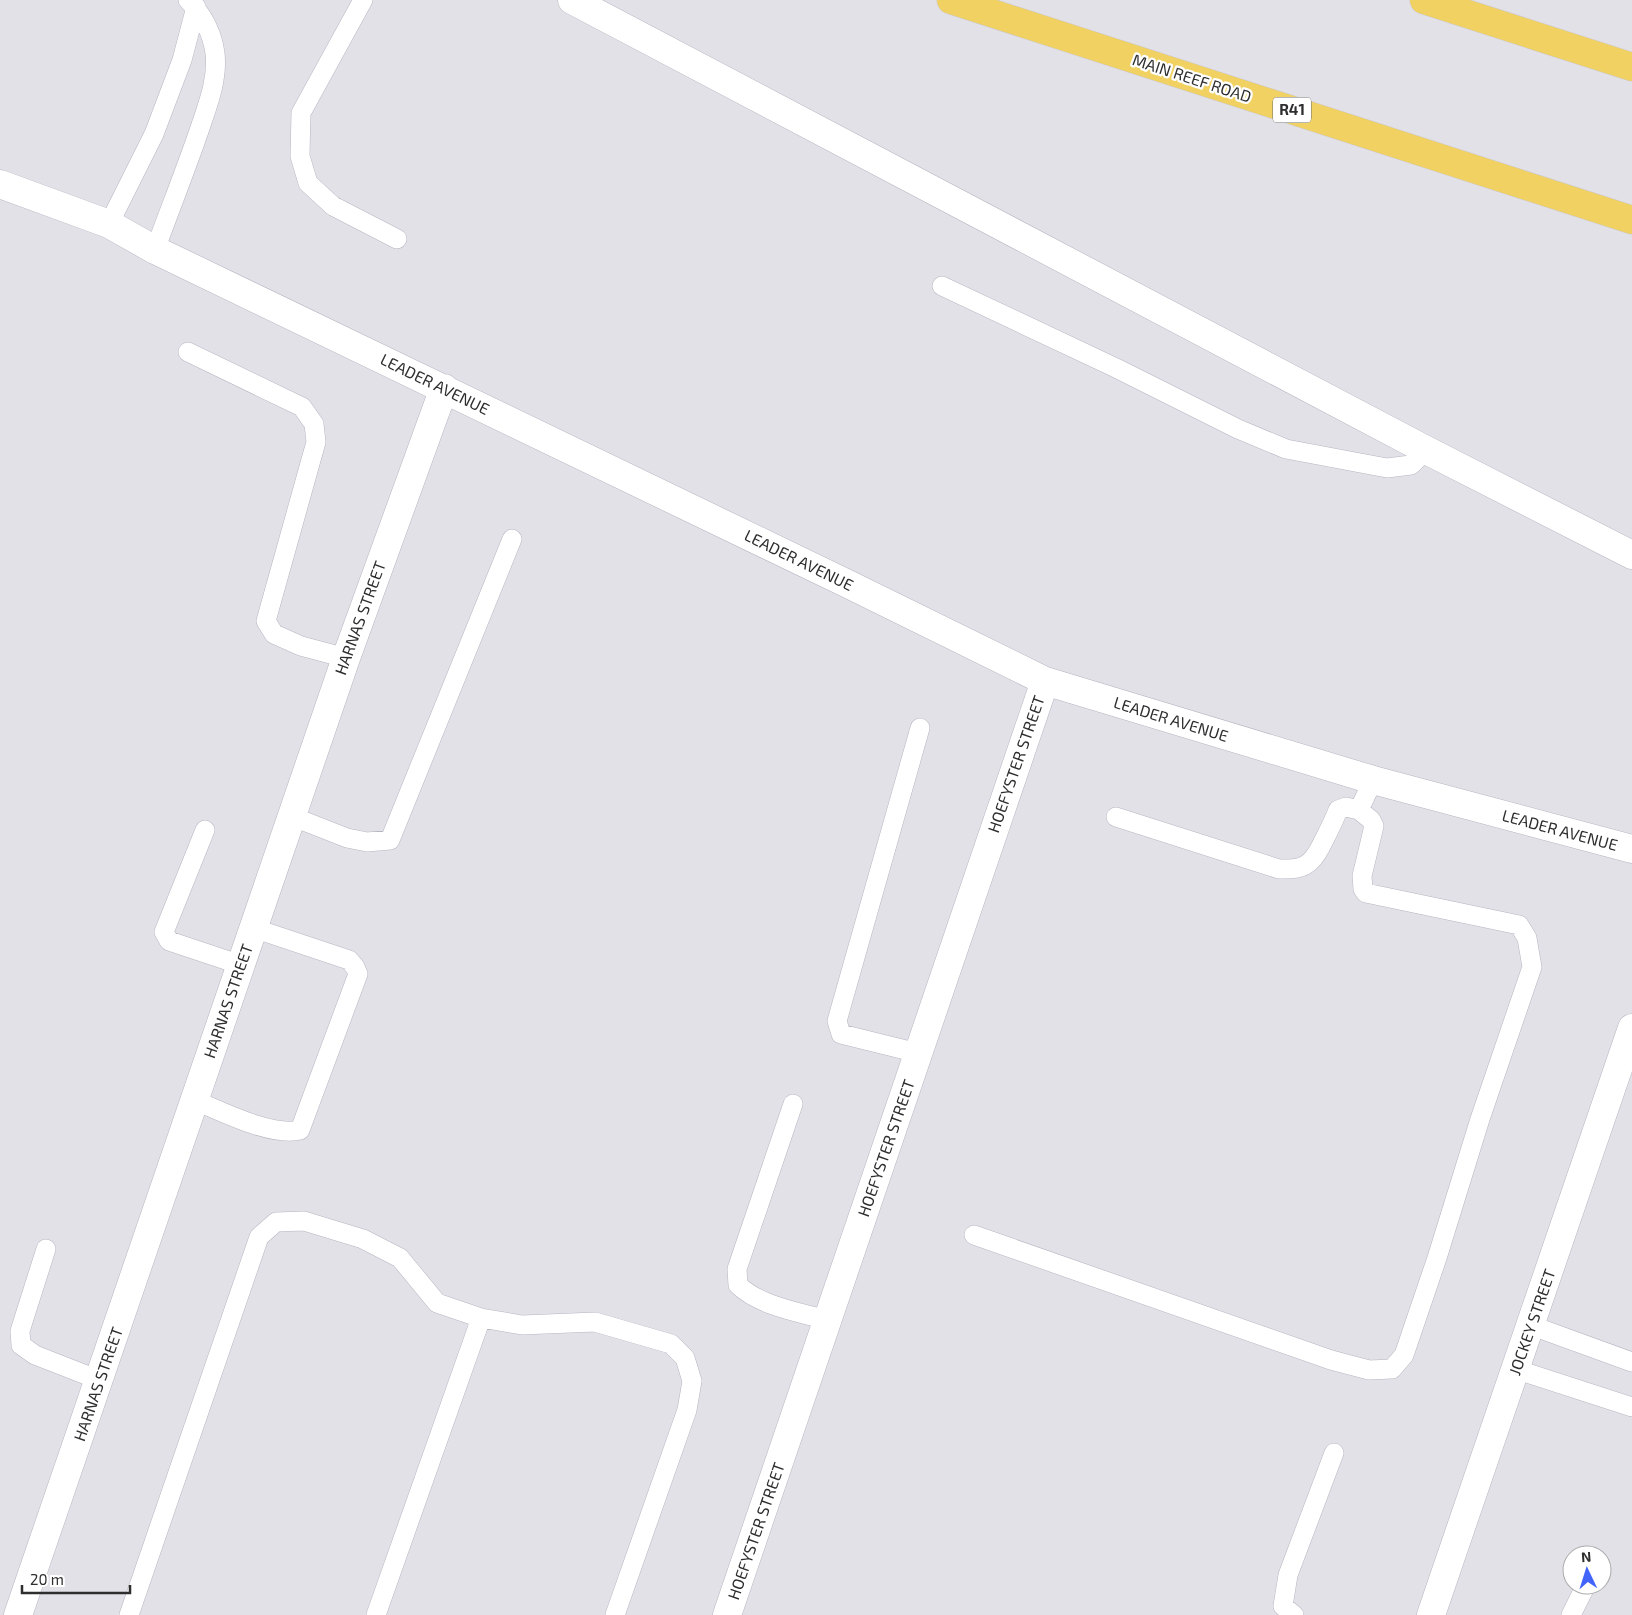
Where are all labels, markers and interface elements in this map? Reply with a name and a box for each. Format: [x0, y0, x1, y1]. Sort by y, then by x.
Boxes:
street label: MAIN REEF ROAD [1130, 49, 1254, 106]
road number: R41 [1273, 98, 1311, 122]
street label: LEADER AVENUE [378, 349, 493, 418]
street label: LEADER AVENUE [742, 525, 857, 594]
street label: HARNAS STREET [330, 558, 389, 677]
street label: LEADER AVENUE [1112, 692, 1231, 745]
street label: HOEFYSTER STREET [983, 693, 1048, 835]
street label: LEADER AVENUE [1500, 805, 1620, 854]
street label: HARNAS STREET [199, 941, 256, 1061]
street label: HOEFYSTER STREET [853, 1077, 918, 1219]
street label: JOCKEY STREET [1504, 1266, 1559, 1377]
street label: HARNAS STREET [69, 1324, 126, 1444]
street label: HOEFYSTER STREET [723, 1460, 788, 1602]
north arrow [1562, 1545, 1612, 1595]
text: N [1580, 1548, 1592, 1565]
scale bar [22, 1562, 130, 1594]
text: 20 m [30, 1570, 64, 1588]

